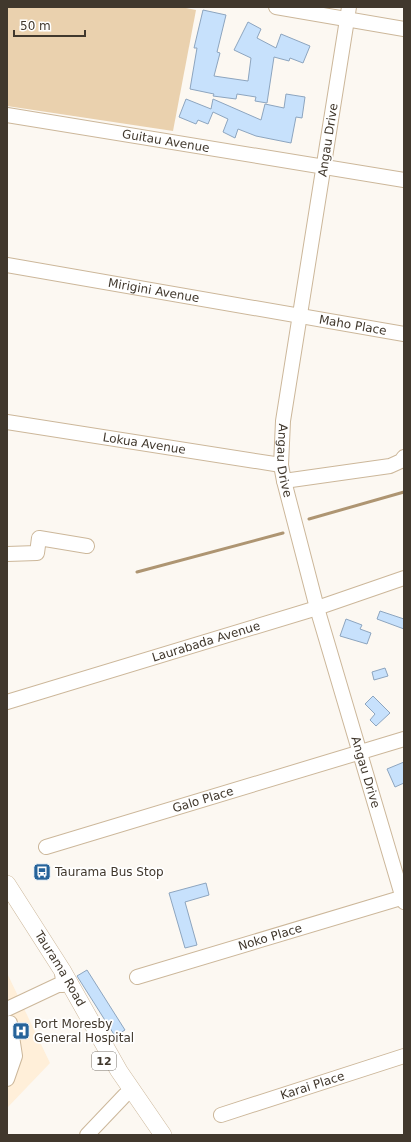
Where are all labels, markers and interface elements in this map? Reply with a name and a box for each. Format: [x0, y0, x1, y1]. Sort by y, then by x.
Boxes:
scale bar [14, 12, 85, 38]
text: 50 m [20, 19, 51, 33]
street label: Angau Drive [315, 102, 341, 178]
street label: Guitau Avenue [121, 127, 211, 155]
street label: Mirigini Avenue [107, 276, 200, 305]
street label: Maho Place [318, 312, 388, 338]
street label: Angau Drive [274, 423, 295, 499]
street label: Lokua Avenue [102, 430, 187, 457]
street label: Laurabada Avenue [150, 619, 262, 665]
street label: Angau Drive [348, 735, 383, 810]
street label: Galo Place [171, 784, 235, 815]
bus stop icon: Taurama Bus Stop [32, 862, 52, 882]
place label: Taurama Bus Stop [54, 865, 164, 879]
street label: Noko Place [237, 921, 304, 953]
street label: Taurama Road [31, 928, 88, 1009]
place label: Port Moresby General Hospital [34, 1017, 134, 1045]
hospital icon: Port Moresby General Hospital [11, 1021, 31, 1041]
road number: 12 [92, 1052, 116, 1070]
street label: Karai Place [279, 1069, 346, 1102]

